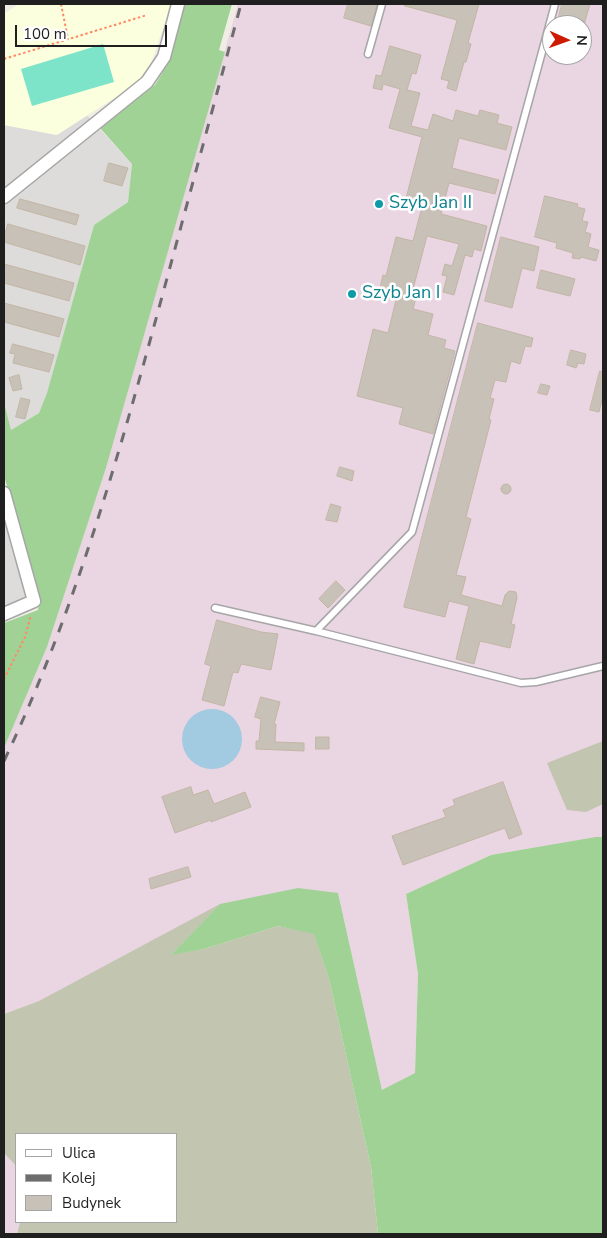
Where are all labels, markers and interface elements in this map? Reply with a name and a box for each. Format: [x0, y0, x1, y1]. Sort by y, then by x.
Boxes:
scale bar [18, 15, 170, 47]
north arrow [542, 15, 592, 65]
text: 100 m [23, 24, 67, 44]
text: N [572, 35, 591, 46]
place label: Szyb Jan II [389, 193, 472, 215]
marker: Szyb Jan II [373, 198, 385, 210]
place label: Szyb Jan I [362, 283, 440, 305]
marker: Szyb Jan I [346, 288, 358, 300]
legend [15, 1133, 178, 1223]
text: Ulica [62, 1143, 96, 1163]
text: Kolej [62, 1168, 95, 1188]
text: Budynek [62, 1193, 121, 1213]

